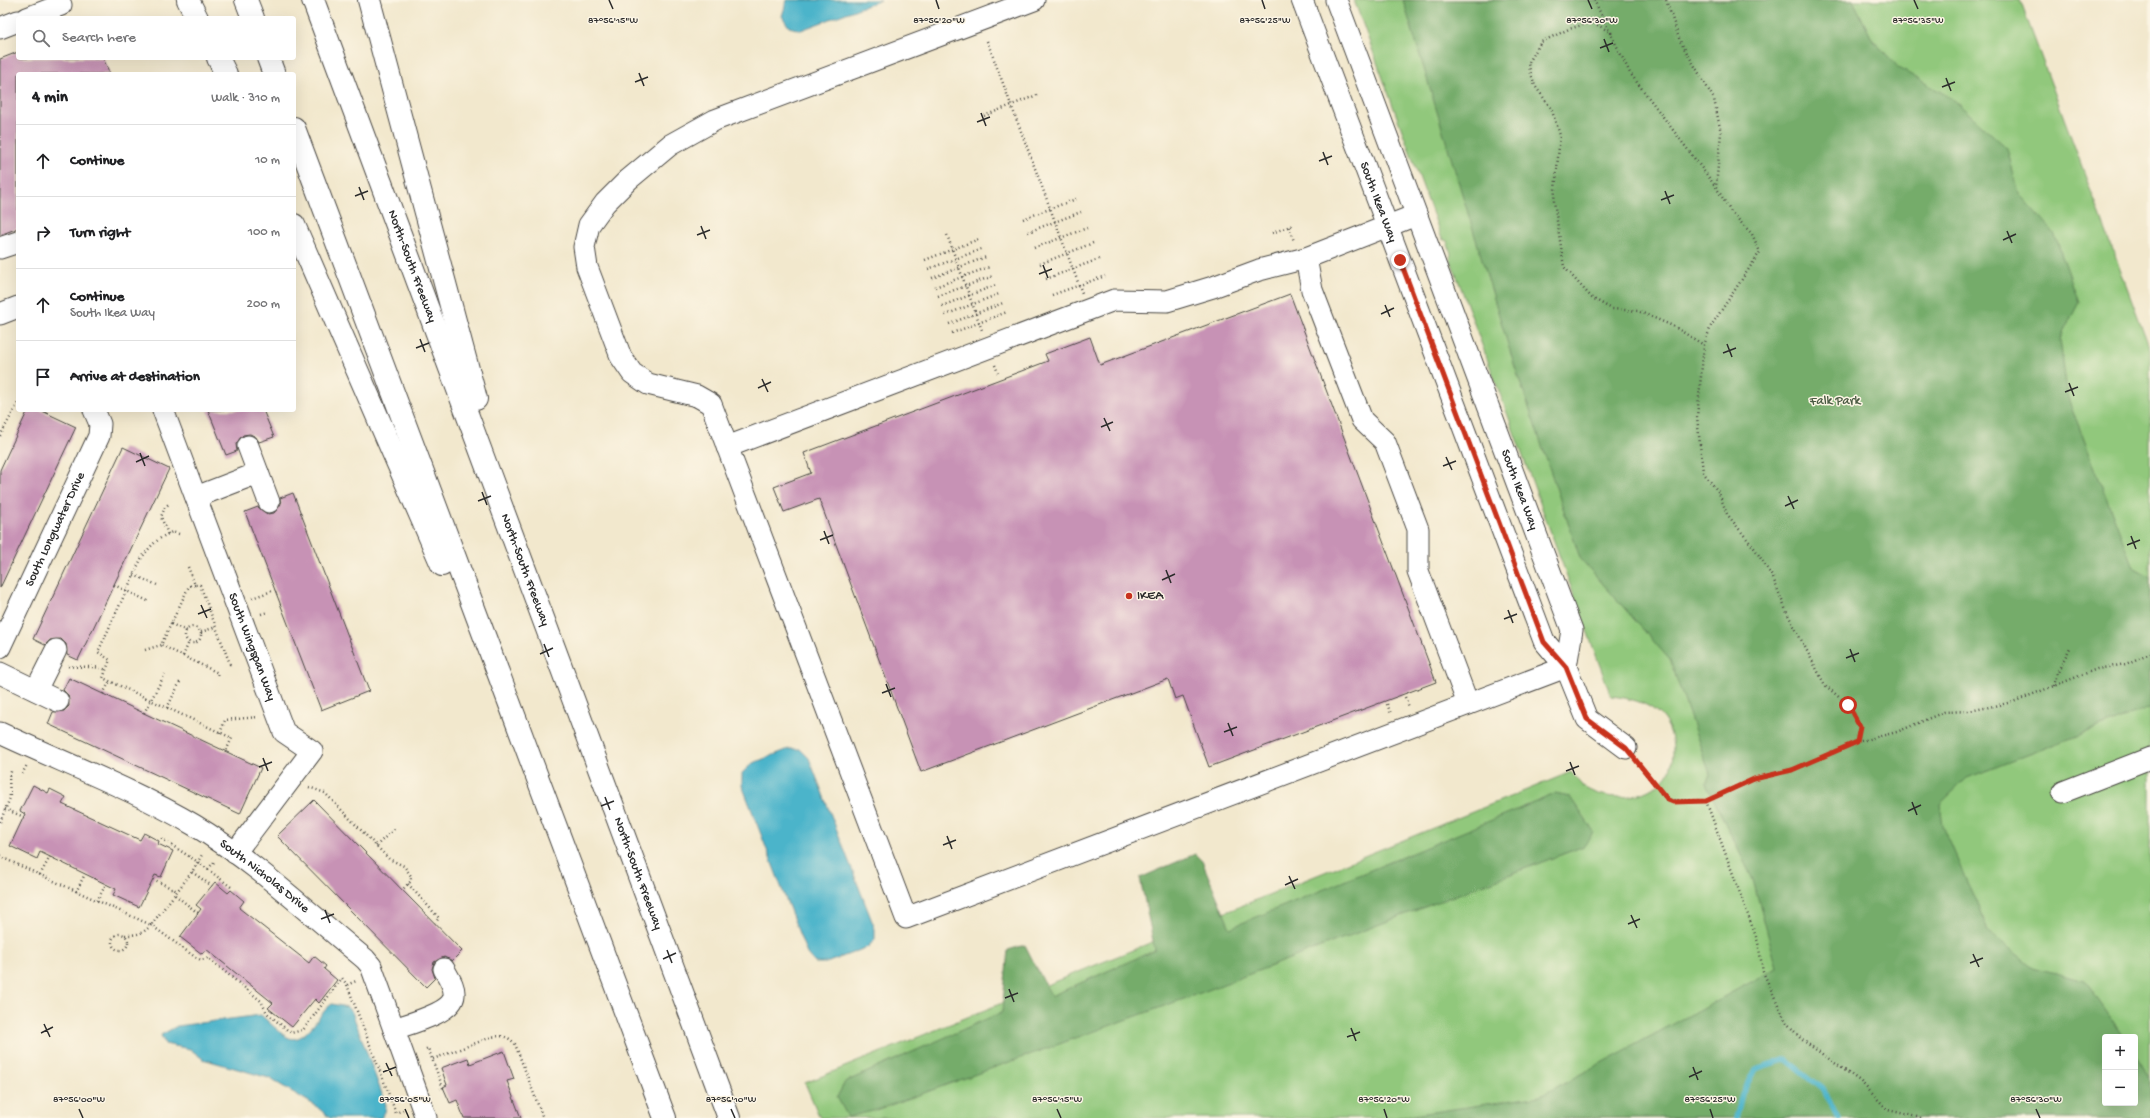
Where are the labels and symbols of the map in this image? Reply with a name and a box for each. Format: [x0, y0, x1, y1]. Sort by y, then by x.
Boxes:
text: 87°56'15"W [588, 15, 638, 27]
text: 87°56'20"W [913, 15, 965, 27]
text: 87°56'25"W [1240, 15, 1291, 27]
text: 87°56'30"W [1566, 15, 1618, 27]
text: 87°56'35"W [1892, 15, 1944, 27]
street label: South Ikea Way [1356, 160, 1401, 245]
street label: North-South Freeway [384, 208, 440, 325]
route end [1391, 251, 1409, 269]
park label: Falk Park [1809, 394, 1861, 409]
street label: South Ikea Way [1498, 447, 1542, 533]
street label: South Longwater Drive [22, 469, 89, 589]
street label: North-South Freeway [497, 511, 553, 629]
place label: IKEA [1137, 589, 1164, 604]
street label: South Wingspan Way [225, 591, 279, 703]
marker: IKEA [1124, 591, 1134, 601]
route start [1839, 696, 1857, 714]
street label: North-South Freeway [610, 815, 666, 932]
street label: South Nicholas Drive [217, 836, 313, 917]
text: 87°56'00"W [53, 1094, 106, 1106]
text: 87°56'05"W [379, 1094, 431, 1106]
text: 87°56'10"W [706, 1094, 757, 1106]
text: 87°56'15"W [1032, 1094, 1082, 1106]
text: 87°56'20"W [1358, 1094, 1410, 1106]
text: 87°56'25"W [1685, 1094, 1736, 1106]
text: 87°56'30"W [2010, 1094, 2062, 1106]

